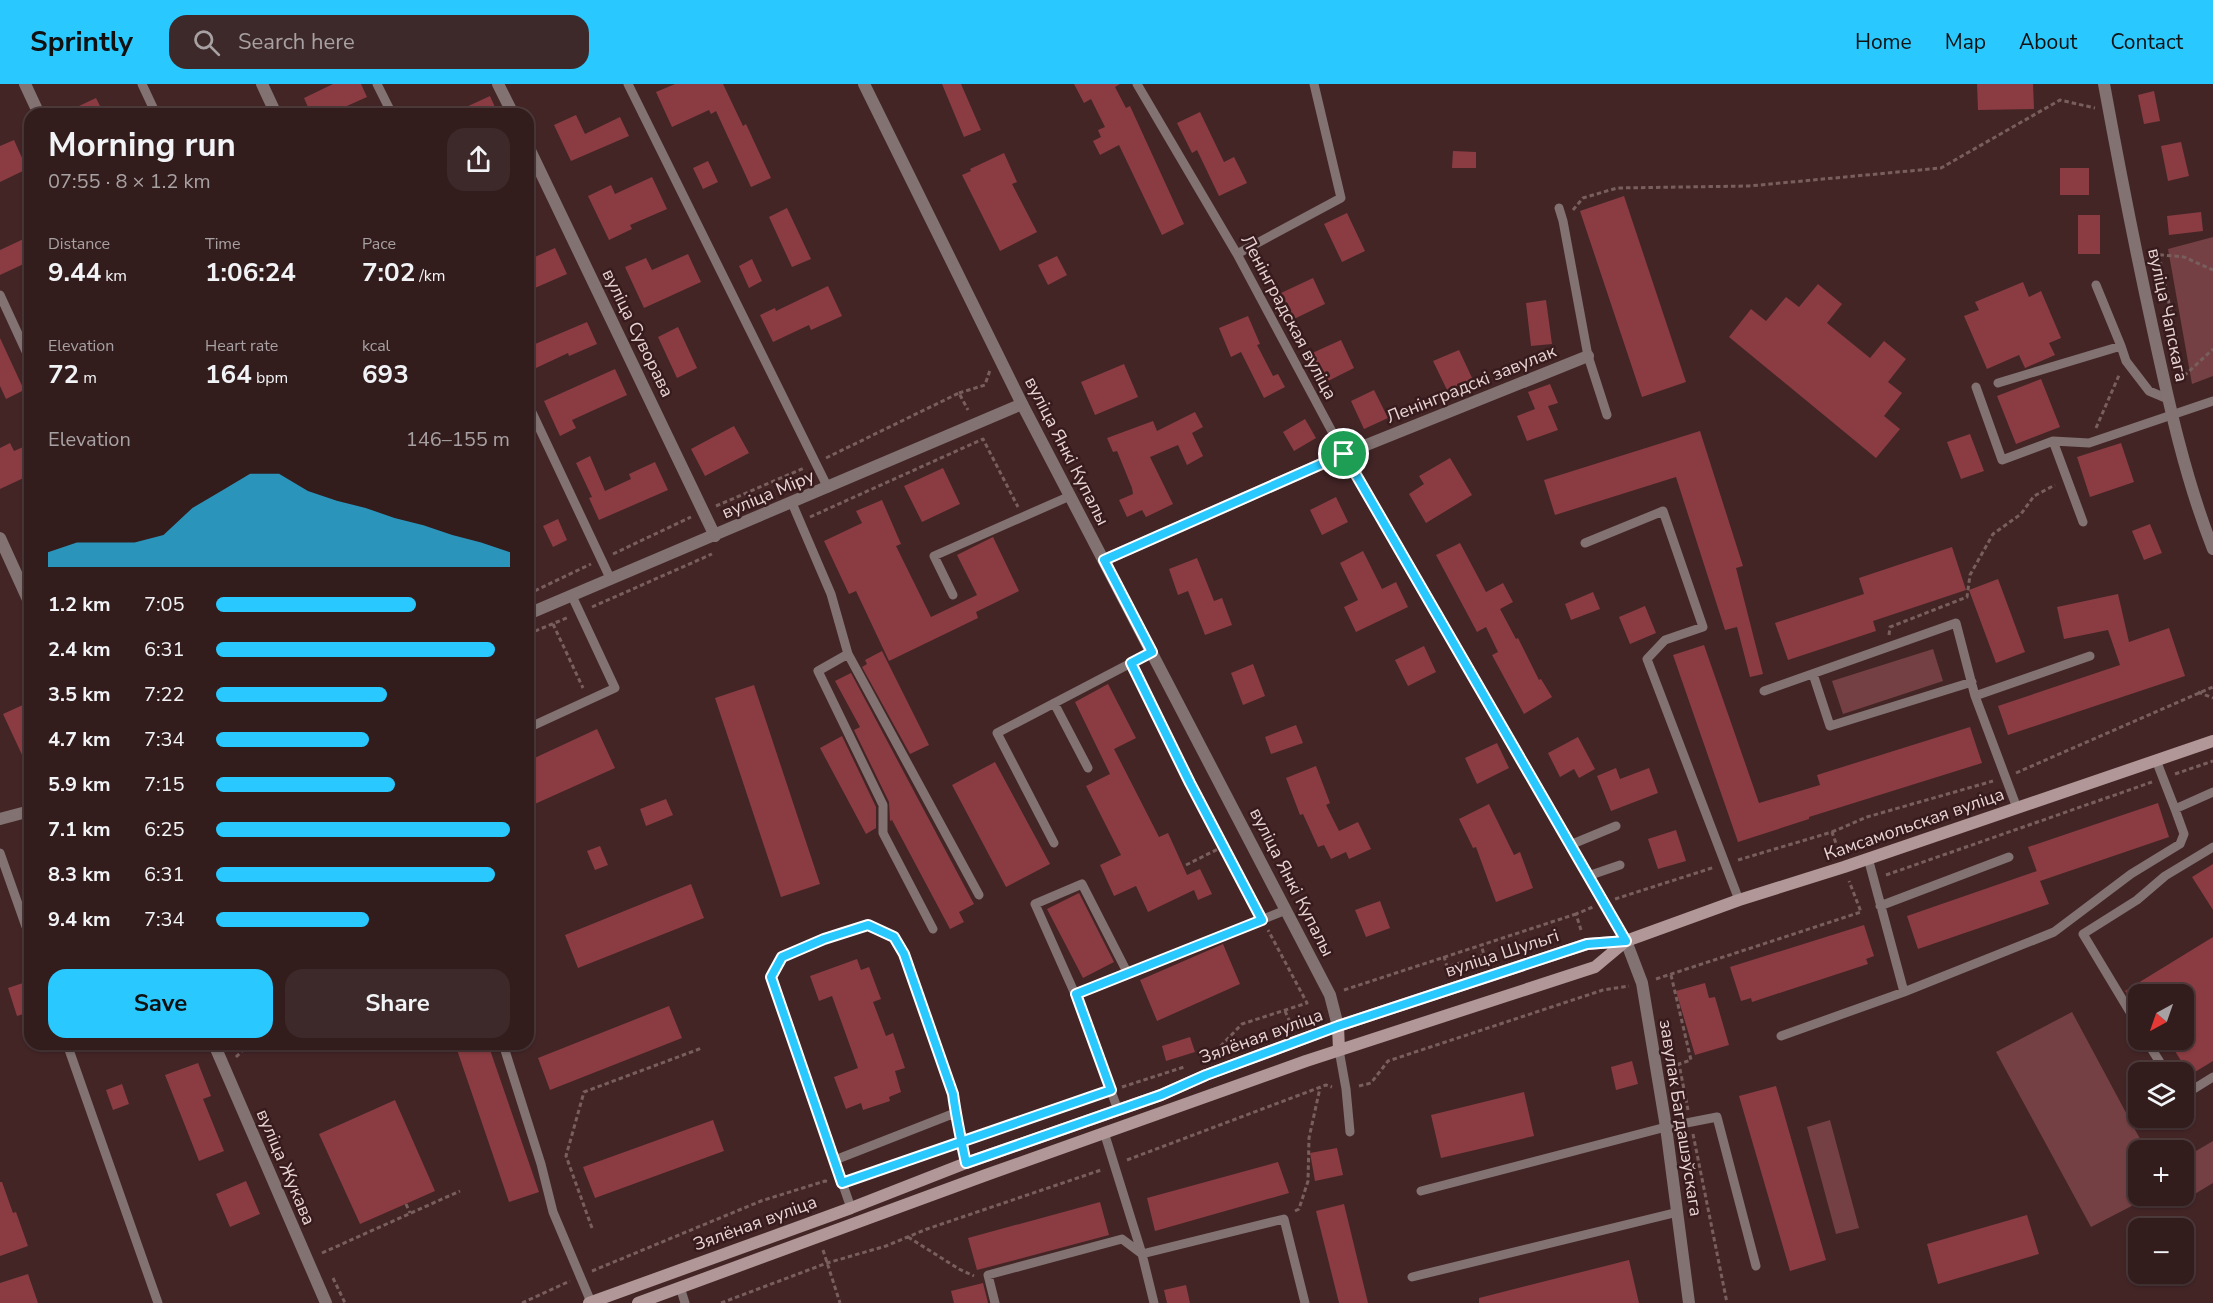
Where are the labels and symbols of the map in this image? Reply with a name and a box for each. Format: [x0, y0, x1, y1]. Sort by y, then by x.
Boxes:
street label: Ленінградская вуліца [1235, 230, 1343, 404]
street label: вуліца Чапскага [2142, 246, 2194, 384]
street label: вуліца Суворава [597, 265, 679, 401]
street label: Ленінградскі завулак [1382, 339, 1560, 429]
street label: вуліца Янкі Купалы [1019, 373, 1115, 529]
pin [1318, 428, 1369, 479]
street label: вуліца Міру [718, 464, 818, 524]
street label: Камсамольская вуліца [1821, 782, 2007, 866]
street label: вуліца Янкі Купалы [1244, 804, 1340, 960]
street label: вуліца Шульгі [1442, 923, 1562, 983]
north arrow [2128, 984, 2194, 1050]
street label: Зялёная вуліца [1196, 1003, 1326, 1069]
street label: завулак Багдашэўскага [1654, 1018, 1708, 1218]
street label: вуліца Жукава [251, 1105, 321, 1229]
street label: Зялёная вуліца [690, 1190, 820, 1256]

